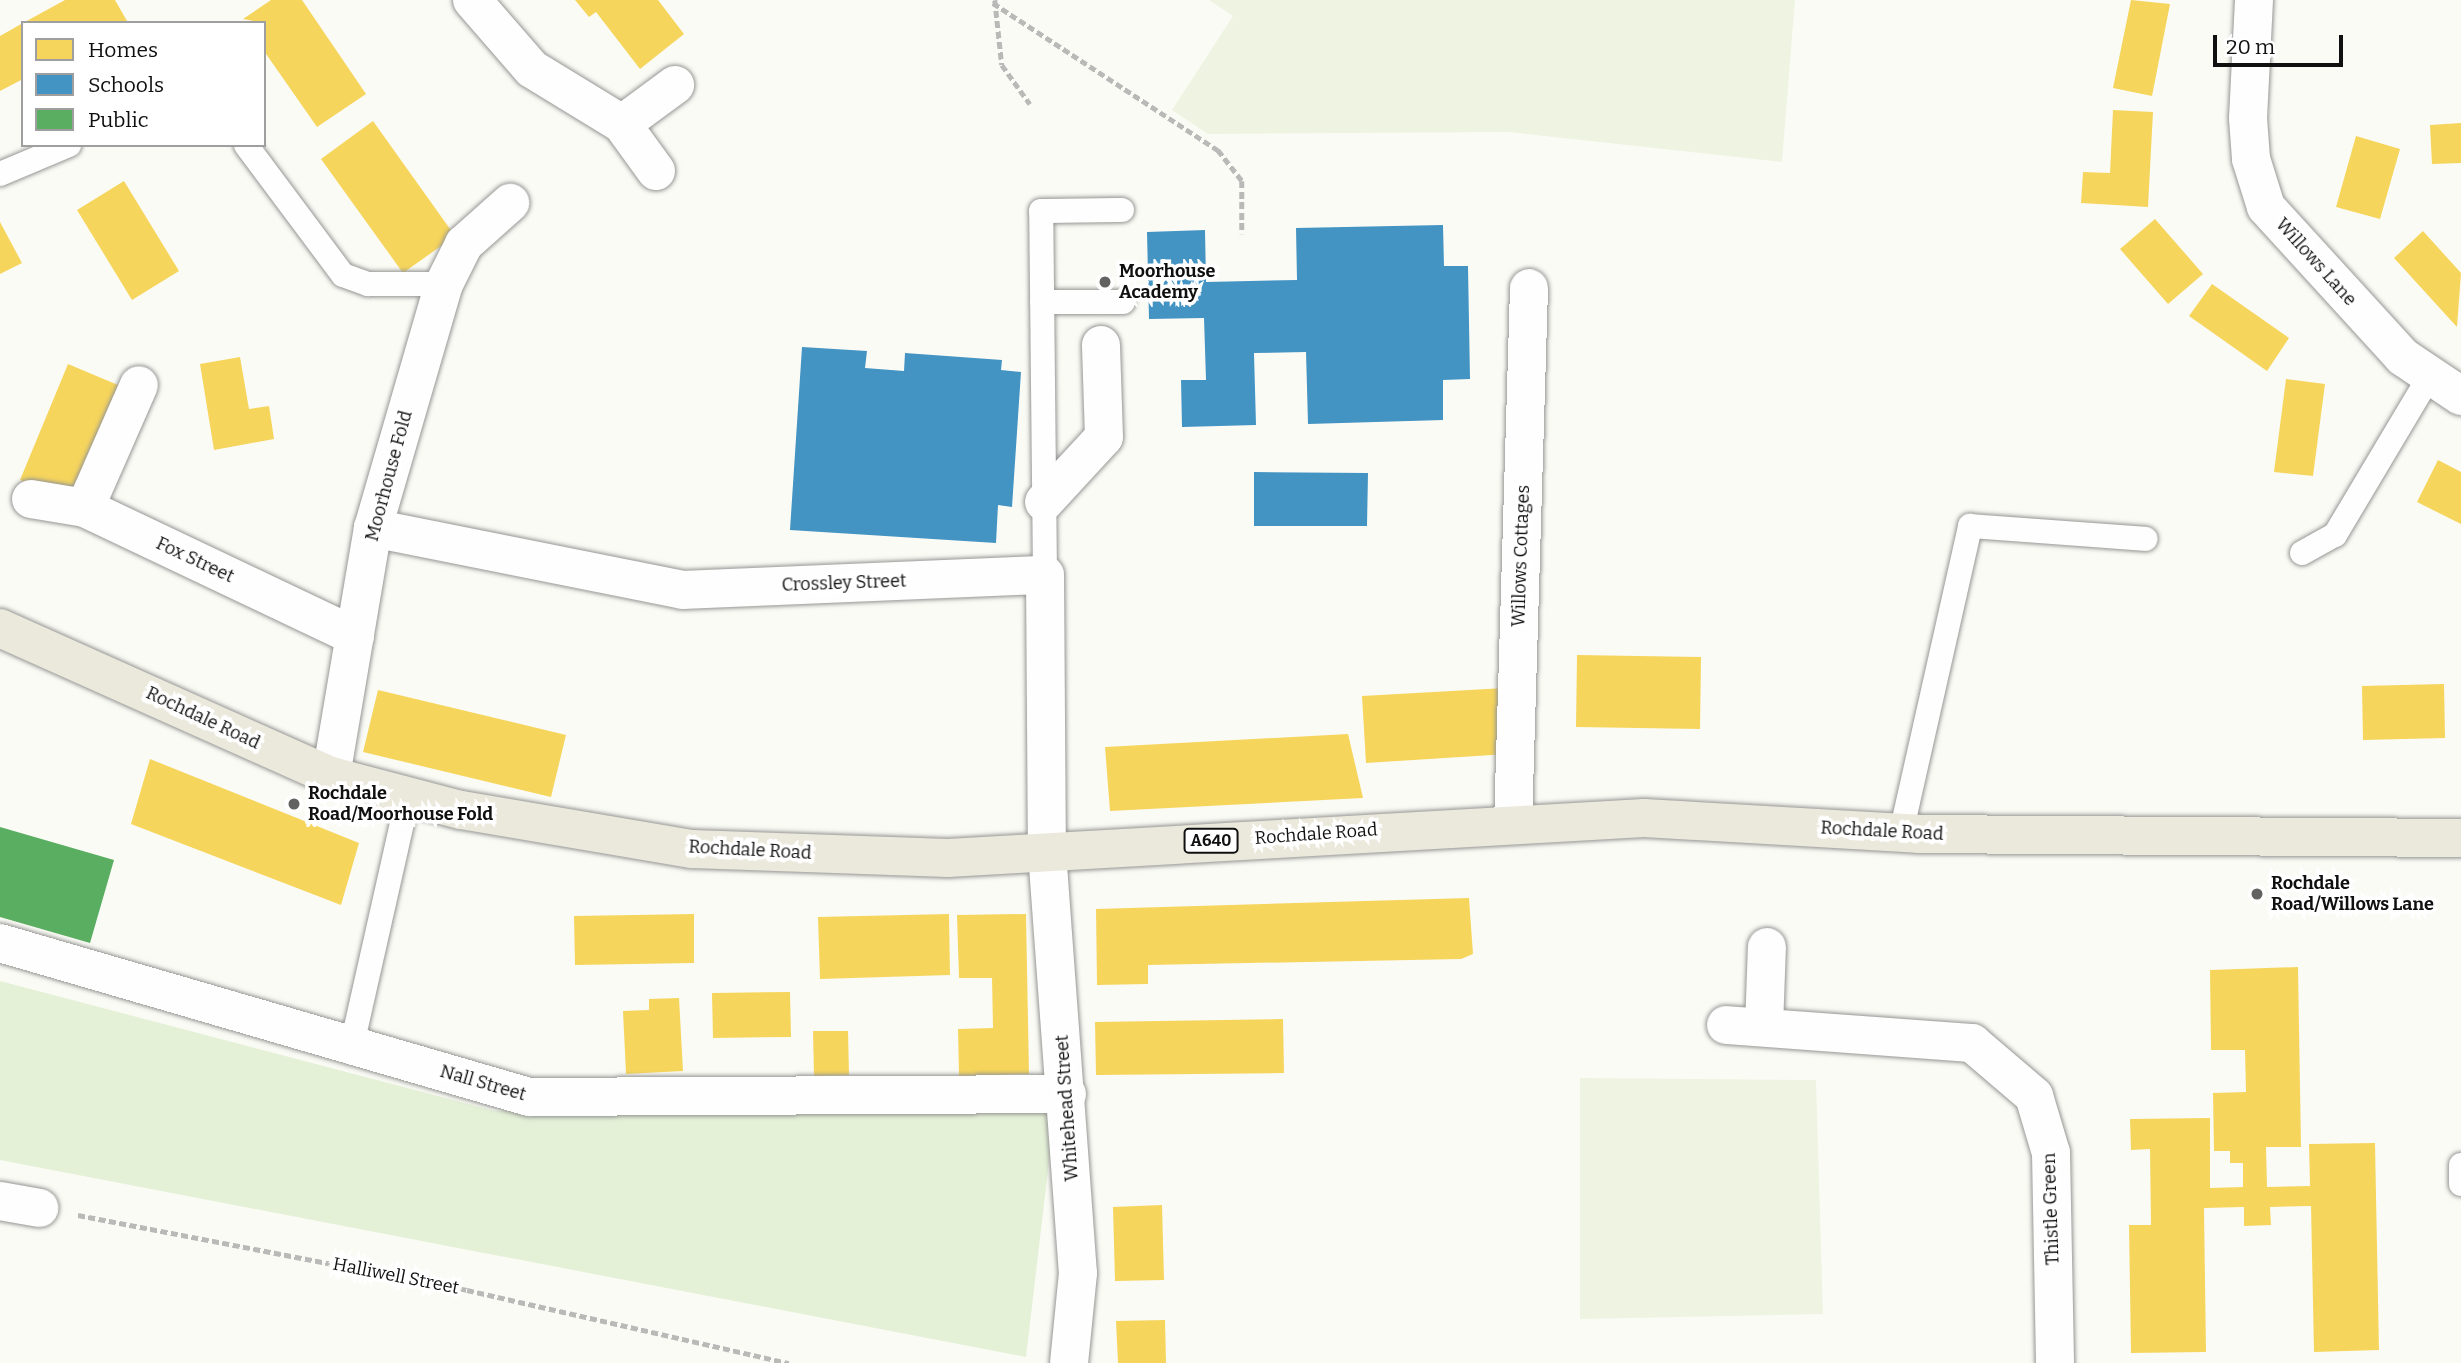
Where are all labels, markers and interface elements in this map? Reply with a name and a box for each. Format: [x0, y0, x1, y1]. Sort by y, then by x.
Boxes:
legend [21, 21, 266, 147]
scale bar [2216, 21, 2346, 65]
text: 20 m [2226, 34, 2275, 60]
text: Homes [88, 37, 158, 63]
text: Schools [88, 72, 164, 98]
text: Public [88, 107, 149, 133]
street label: Willows Lane [2271, 214, 2361, 310]
place label: Moorhouse Academy [1119, 261, 1215, 304]
marker: Moorhouse Academy [1097, 274, 1113, 290]
street label: Moorhouse Fold [361, 408, 417, 544]
street label: Willows Cottages [1508, 485, 1534, 627]
street label: Fox Street [153, 533, 237, 587]
street label: Crossley Street [781, 570, 907, 596]
street label: Rochdale Road [143, 682, 263, 754]
place label: Rochdale Road/Moorhouse Fold [308, 783, 493, 826]
marker: Rochdale Road/Moorhouse Fold [286, 796, 302, 812]
street label: Rochdale Road [1820, 817, 1944, 845]
street label: Rochdale Road [1254, 819, 1378, 849]
road number: A640 [1183, 828, 1239, 854]
street label: Rochdale Road [688, 836, 812, 864]
place label: Rochdale Road/Willows Lane [2271, 873, 2434, 916]
marker: Rochdale Road/Willows Lane [2249, 886, 2265, 902]
street label: Whitehead Street [1051, 1034, 1083, 1182]
street label: Nall Street [437, 1060, 529, 1106]
street label: Thistle Green [2038, 1152, 2064, 1266]
street label: Halliwell Street [331, 1253, 461, 1299]

